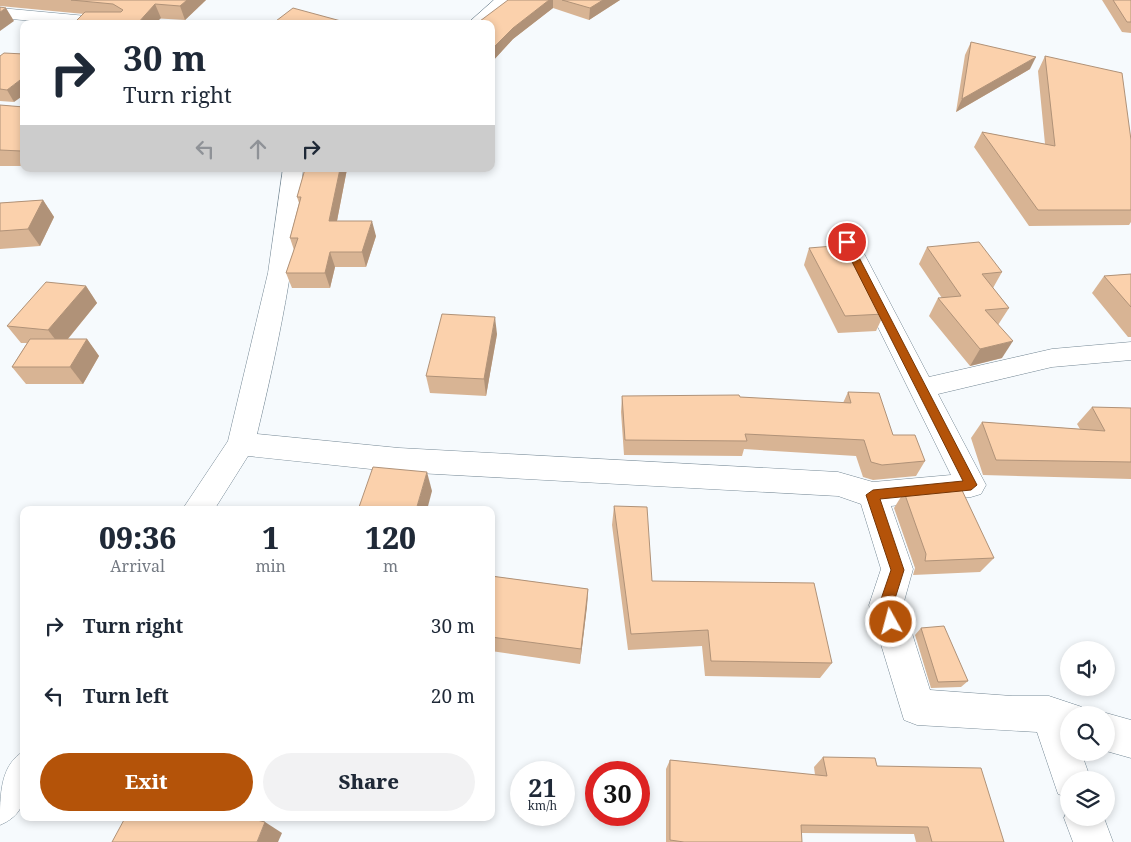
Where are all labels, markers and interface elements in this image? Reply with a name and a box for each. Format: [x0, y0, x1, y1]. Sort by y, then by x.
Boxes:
text: 30 m [123, 34, 206, 81]
icon: right [40, 40, 105, 105]
text: Turn right [123, 79, 232, 109]
icon: left [191, 135, 219, 163]
icon: ahead [244, 135, 272, 163]
icon: right [297, 135, 325, 163]
pin [826, 221, 868, 263]
icon: arrive [833, 228, 861, 256]
text: 09:36 [99, 517, 176, 558]
text: 1 [262, 517, 279, 558]
text: 120 [365, 517, 416, 558]
text: Arrival [110, 555, 165, 577]
text: min [255, 555, 286, 577]
text: m [383, 555, 398, 577]
position arrow [864, 595, 916, 647]
icon: right [40, 612, 68, 640]
text: Turn right [83, 613, 183, 639]
text: 30 m [431, 613, 475, 639]
map controls [1060, 641, 1115, 826]
button: sound [1060, 641, 1115, 696]
icon: left [40, 682, 68, 710]
text: Turn left [83, 683, 169, 709]
text: 20 m [431, 683, 475, 709]
button: search [1060, 706, 1115, 761]
button: Exit [40, 753, 253, 811]
button: Share [263, 753, 475, 811]
speed limit sign: 30 [585, 761, 650, 826]
text: 21 [528, 770, 557, 804]
button: layers [1060, 771, 1115, 826]
text: km/h [528, 797, 557, 814]

